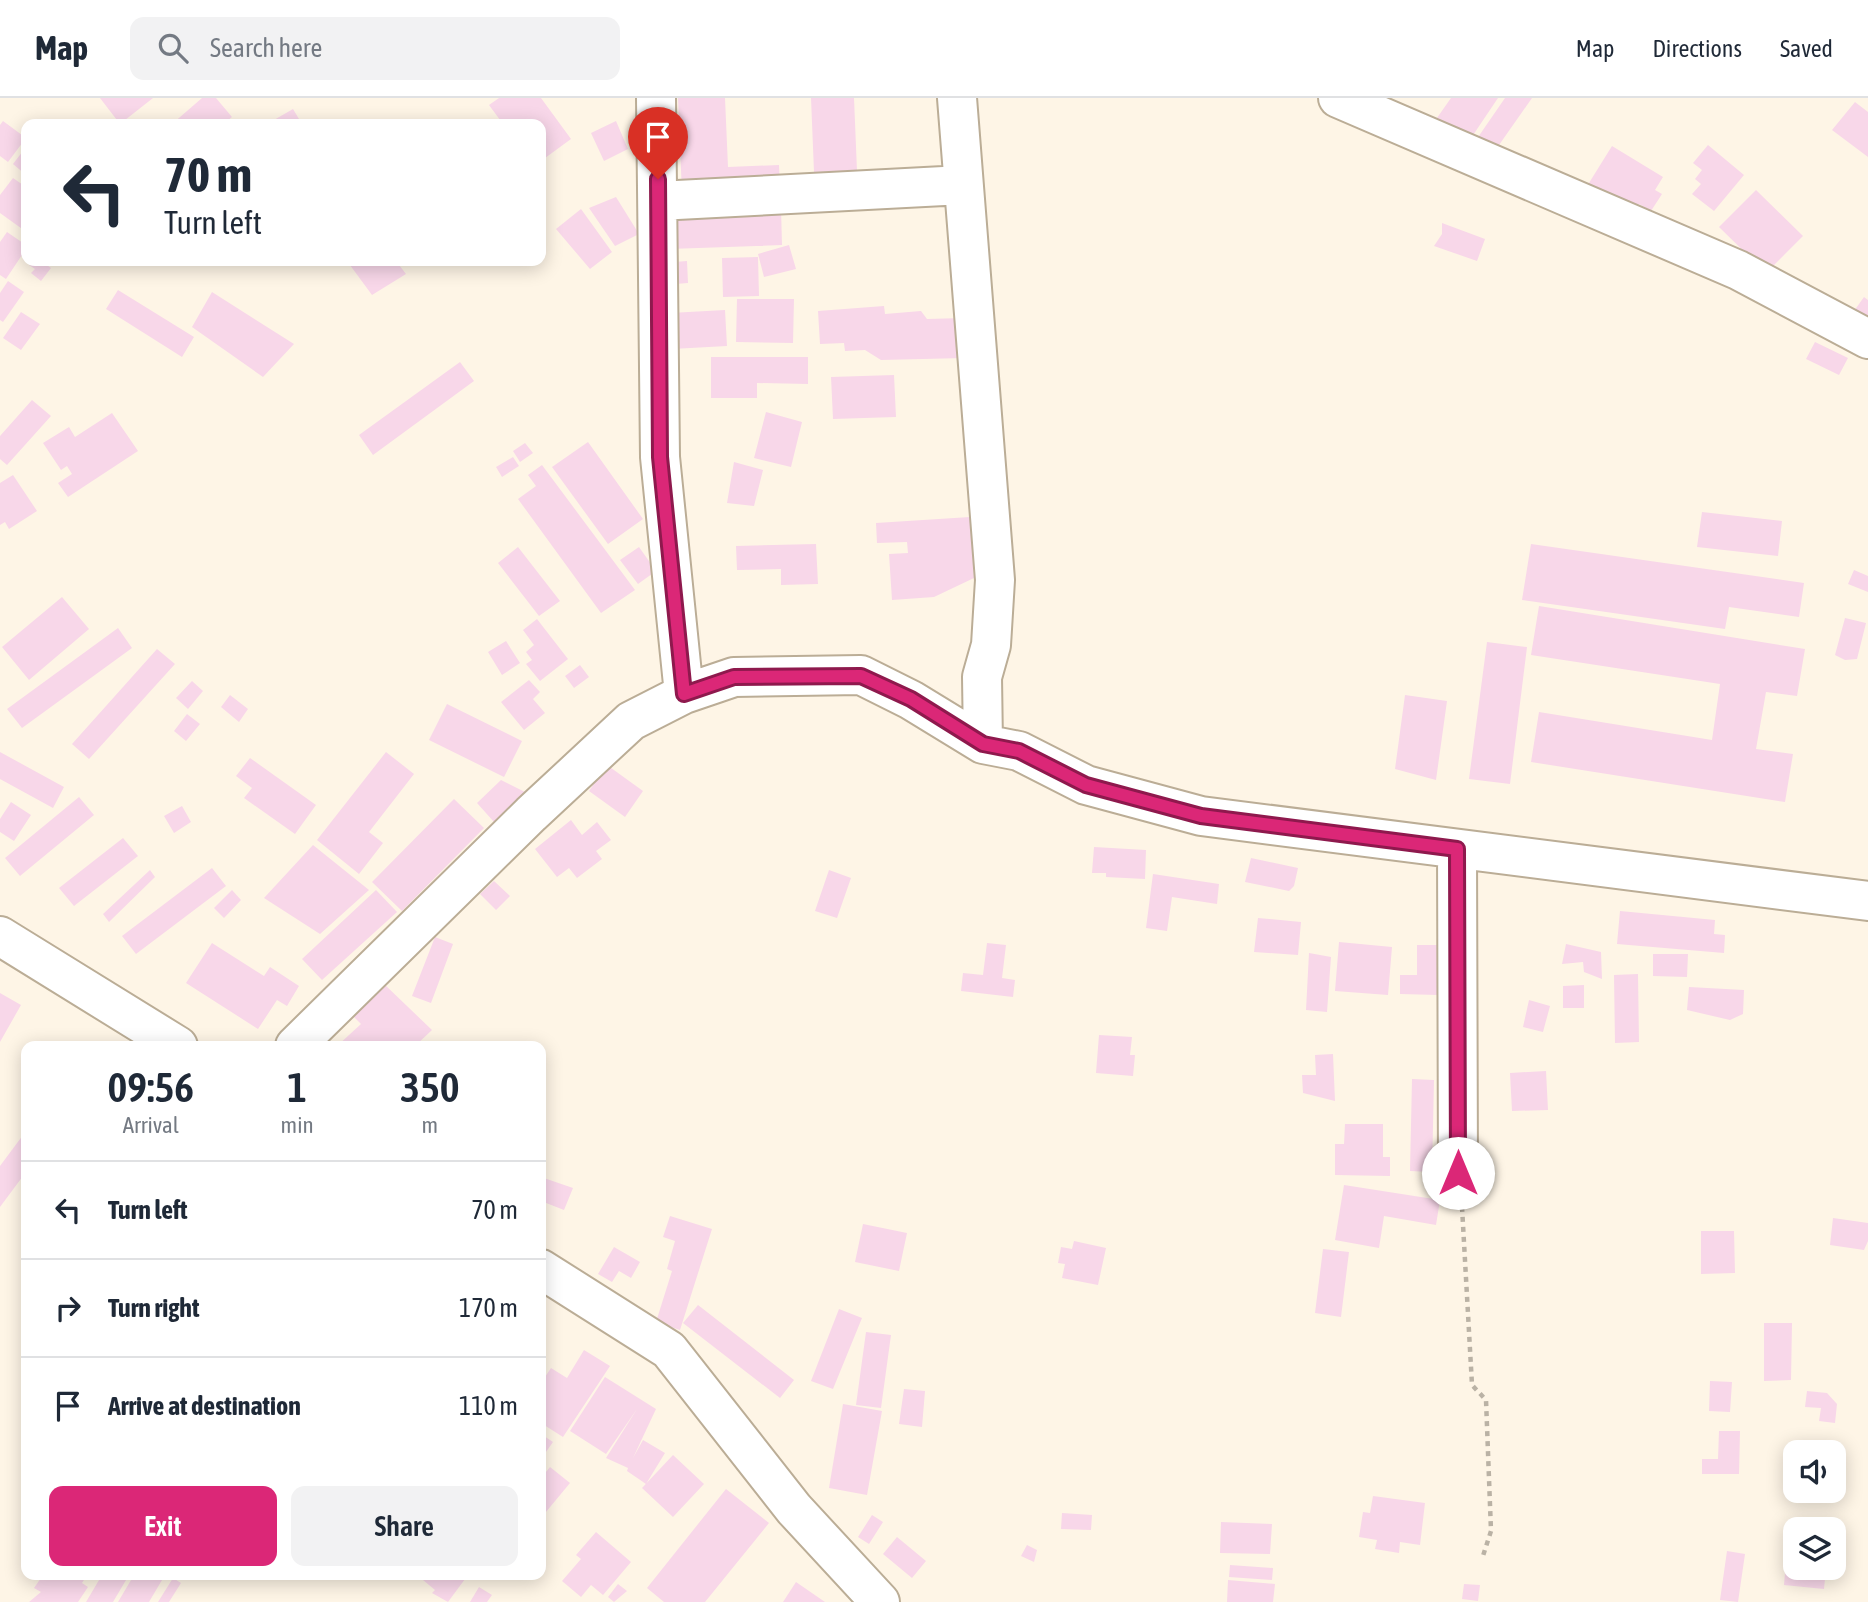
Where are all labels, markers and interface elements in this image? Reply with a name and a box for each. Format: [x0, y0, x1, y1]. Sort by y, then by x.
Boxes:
search box [130, 17, 620, 80]
text: Map [35, 29, 88, 67]
icon: search [154, 29, 192, 67]
text: Search here [210, 33, 322, 63]
text: Map [1576, 35, 1614, 62]
text: Directions [1652, 35, 1742, 62]
text: Saved [1780, 35, 1833, 62]
pin [628, 107, 688, 179]
icon: arrive [639, 118, 677, 156]
text: 70 m [164, 146, 252, 202]
icon: left [49, 147, 140, 238]
text: Turn left [164, 204, 262, 241]
text: 09:56 [108, 1063, 194, 1111]
text: 1 [287, 1063, 307, 1111]
text: 350 [400, 1063, 459, 1111]
text: Arrival [123, 1112, 179, 1138]
text: min [281, 1112, 314, 1138]
text: m [422, 1112, 438, 1138]
position arrow [1421, 1136, 1495, 1210]
icon: left [49, 1191, 87, 1229]
text: Turn left [108, 1195, 188, 1225]
text: 70 m [471, 1195, 518, 1225]
icon: right [49, 1289, 87, 1327]
text: Turn right [108, 1293, 199, 1323]
text: 170 m [459, 1293, 518, 1323]
icon: arrive [49, 1387, 87, 1425]
text: Arrive at destination [108, 1391, 301, 1421]
text: 110 m [459, 1391, 518, 1421]
map controls [1783, 1440, 1846, 1580]
button: sound [1783, 1440, 1846, 1503]
button: Exit [49, 1486, 277, 1566]
button: Share [291, 1486, 518, 1566]
button: layers [1783, 1517, 1846, 1580]

